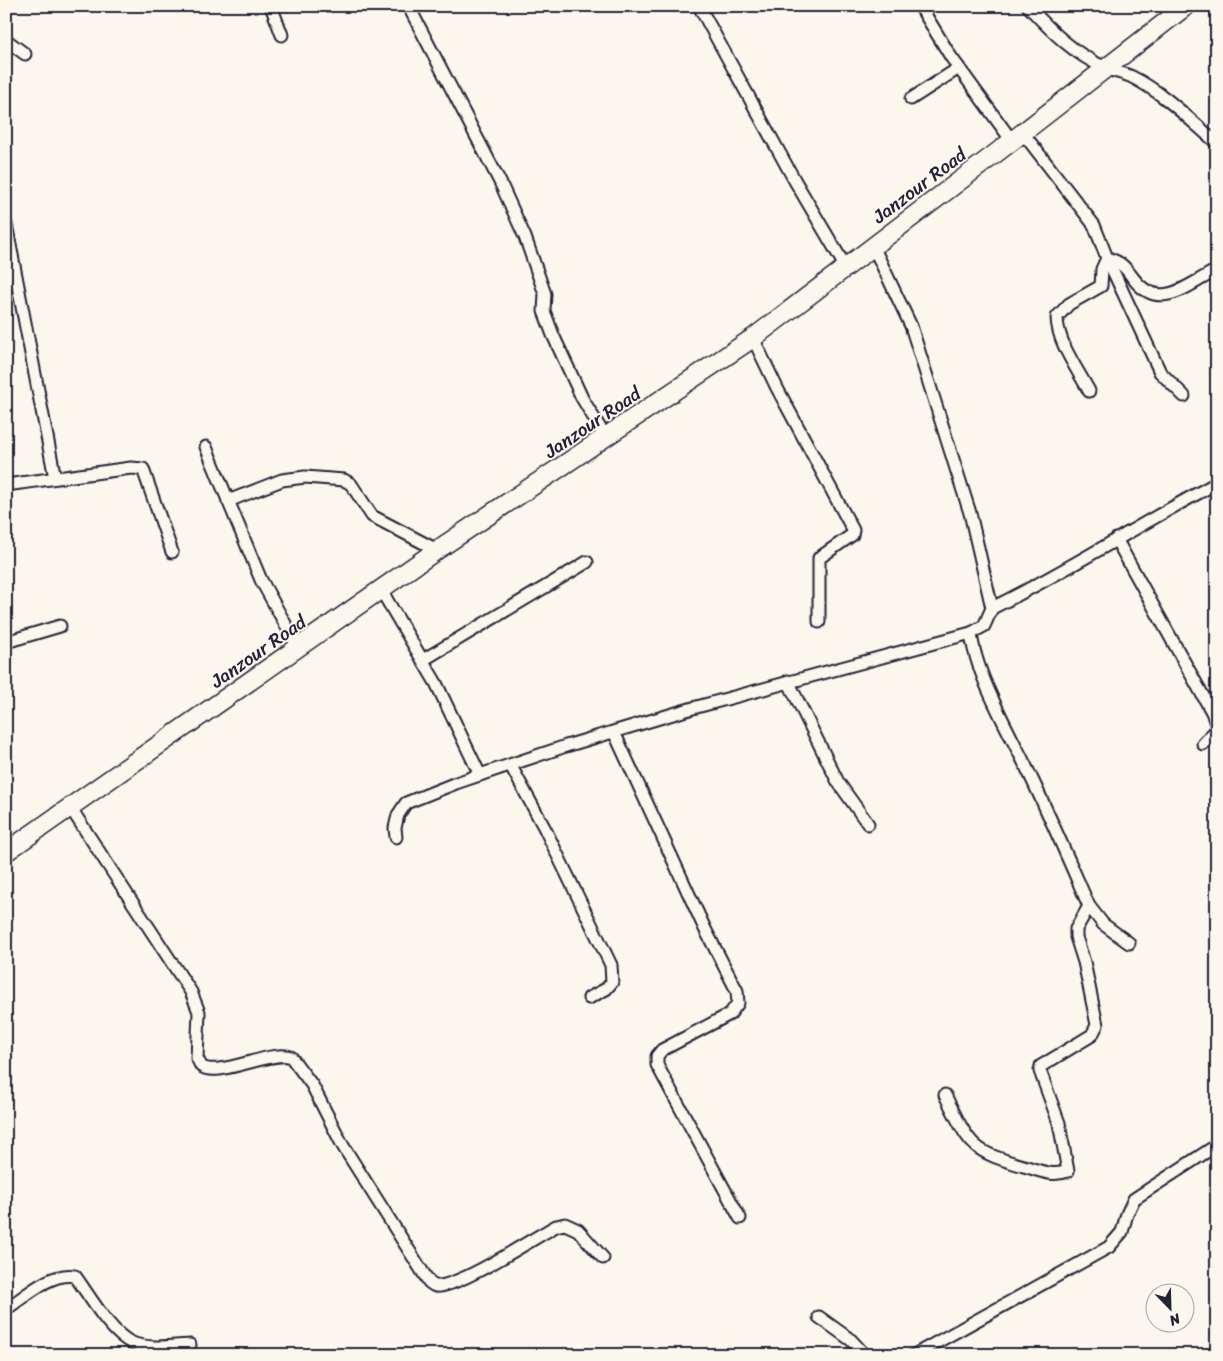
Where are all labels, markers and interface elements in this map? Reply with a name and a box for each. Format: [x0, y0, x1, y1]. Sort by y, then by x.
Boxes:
street label: Janzour Road [864, 138, 975, 233]
street label: Janzour Road [536, 377, 649, 468]
street label: Janzour Road [203, 605, 315, 697]
north arrow [1146, 1284, 1196, 1334]
text: N [1165, 1306, 1185, 1333]

